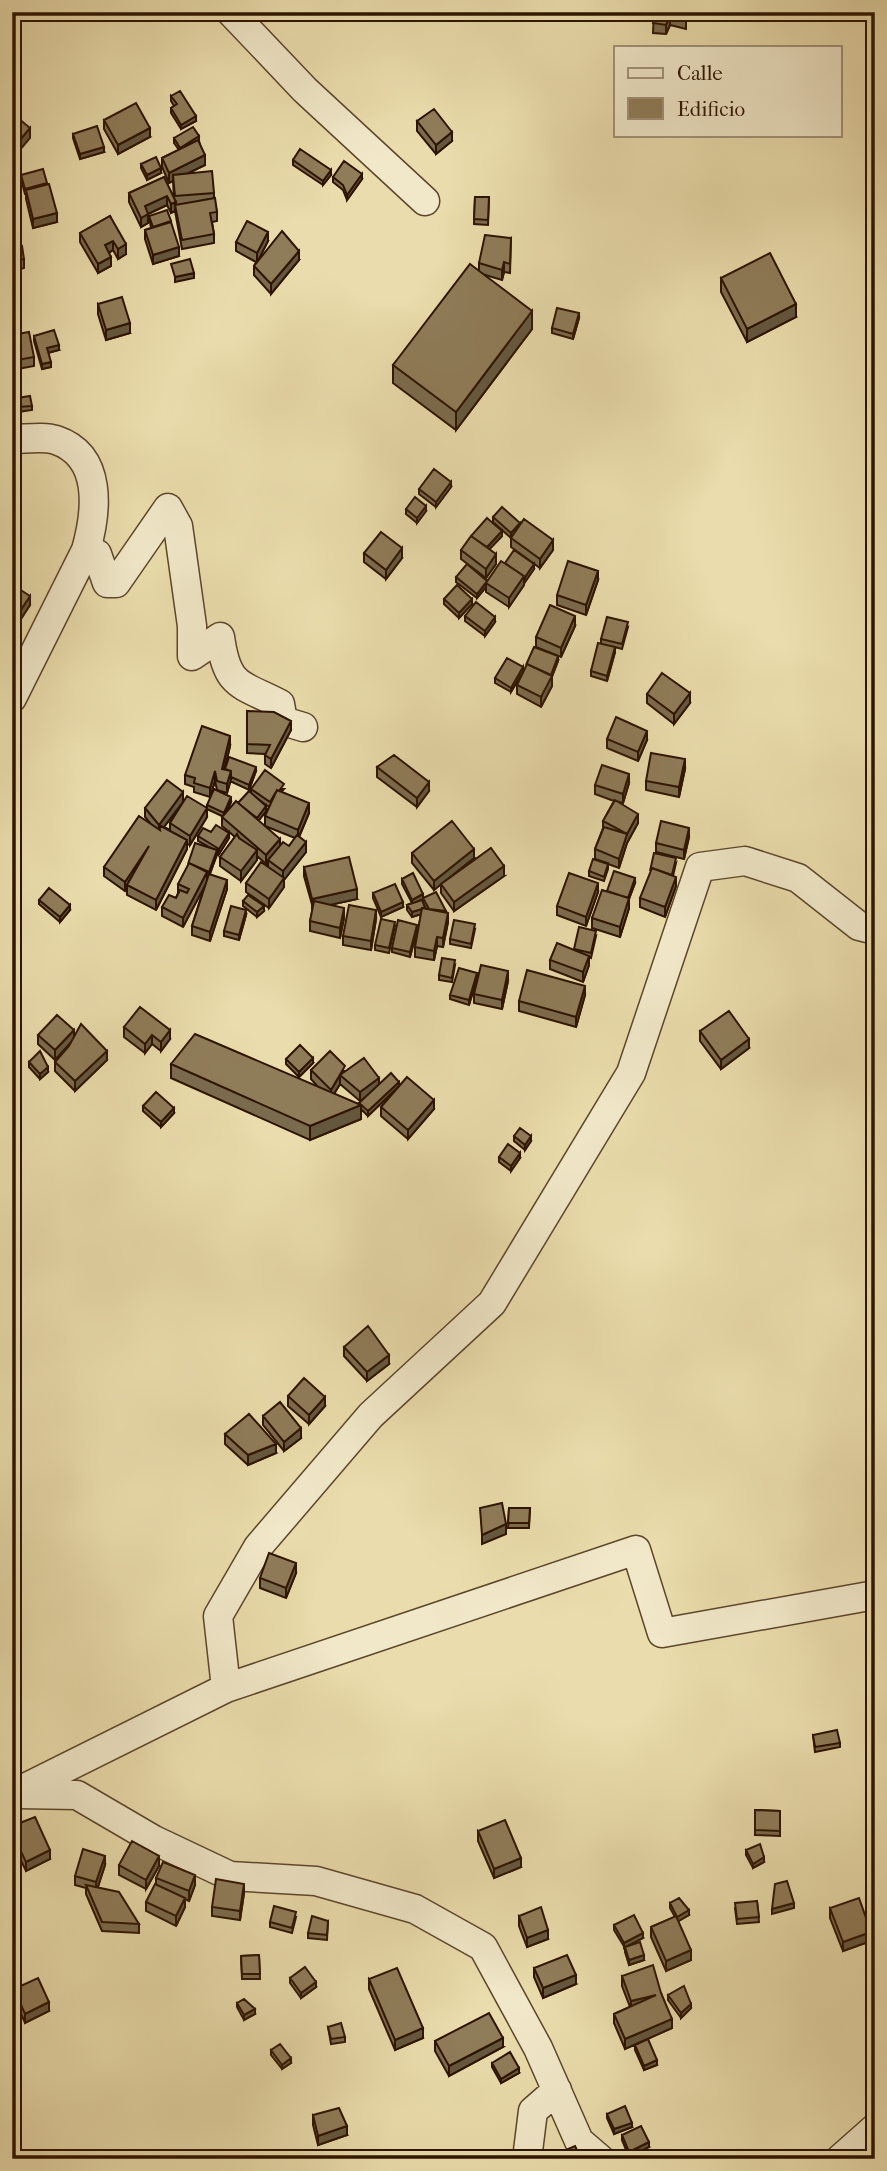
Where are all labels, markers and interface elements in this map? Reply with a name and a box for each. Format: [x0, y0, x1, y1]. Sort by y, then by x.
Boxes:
legend [614, 46, 842, 136]
text: Calle [677, 61, 723, 85]
text: Edificio [677, 97, 745, 121]

